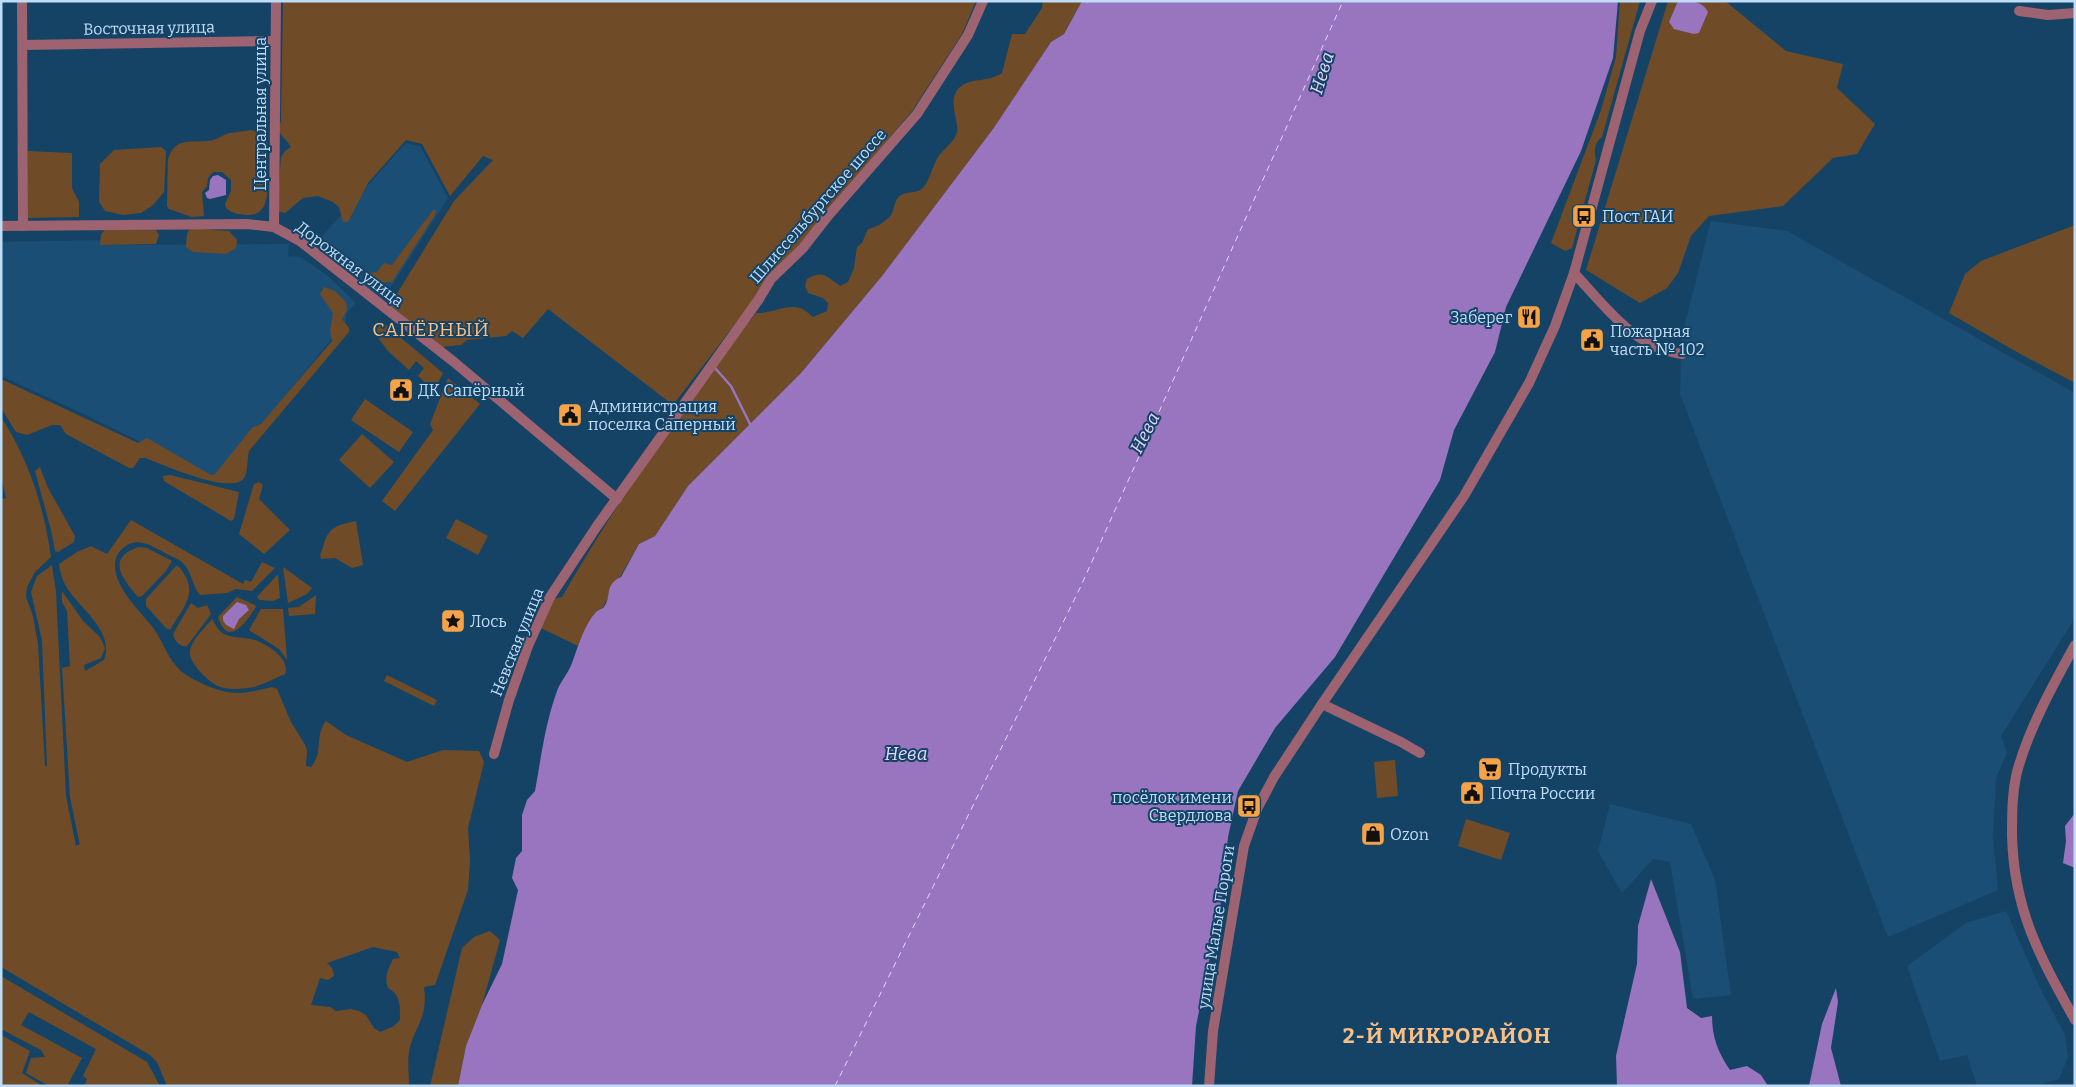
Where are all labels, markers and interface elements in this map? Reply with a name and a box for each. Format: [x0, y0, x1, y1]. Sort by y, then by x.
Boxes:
street label: Восточная улица [83, 17, 215, 39]
street label: Центральная улица [251, 37, 270, 191]
water label: Нева [1305, 49, 1339, 97]
street label: Шлиссельбургское шоссе [746, 125, 890, 287]
bus stop icon: Пост ГАИ [1571, 203, 1597, 229]
place label: Пост ГАИ [1602, 207, 1673, 226]
street label: Дорожная улица [292, 217, 408, 311]
restaurant icon: Заберег [1516, 304, 1542, 330]
place label: Заберег [1450, 308, 1512, 327]
district label: САПЁРНЫЙ [372, 318, 490, 341]
place label: Пожарная часть № 102 [1609, 322, 1705, 359]
public building icon: Пожарная часть № 102 [1579, 327, 1605, 353]
public building icon: ДК Сапёрный [388, 377, 414, 403]
place label: ДК Сапёрный [418, 381, 525, 400]
place label: Администрация поселка Саперный [588, 397, 736, 434]
public building icon: Администрация поселка Саперный [557, 402, 583, 428]
water label: Нева [1125, 409, 1165, 457]
street label: Невская улица [487, 585, 547, 699]
place icon: Лось [440, 608, 466, 634]
place label: Лось [470, 612, 506, 631]
water label: Нева [885, 743, 927, 765]
supermarket icon: Продукты [1477, 756, 1503, 782]
place label: Продукты [1508, 760, 1587, 779]
public building icon: Почта России [1459, 780, 1485, 806]
place label: Почта России [1490, 784, 1595, 803]
place label: посёлок имени Свердлова [1112, 788, 1232, 825]
bus stop icon: посёлок имени Свердлова [1236, 793, 1262, 819]
shop icon: Ozon [1360, 821, 1386, 847]
place label: Ozon [1390, 825, 1429, 844]
street label: улица Малые Пороги [1193, 844, 1238, 1011]
district label: 2-Й МИКРОРАЙОН [1343, 1022, 1551, 1049]

